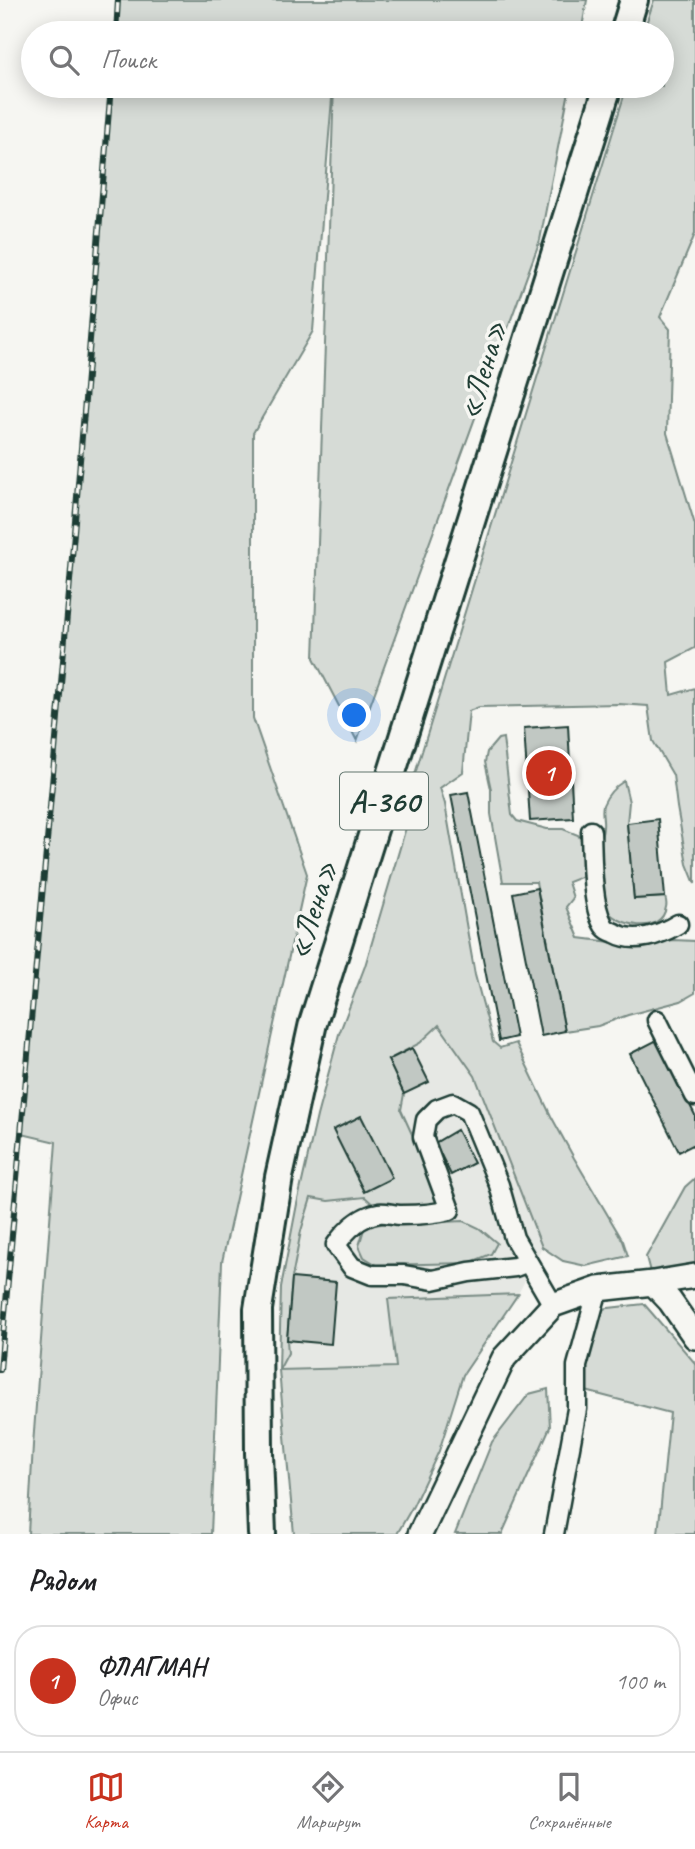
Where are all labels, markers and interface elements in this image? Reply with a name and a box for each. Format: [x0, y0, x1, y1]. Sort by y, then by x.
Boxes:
search box [21, 21, 674, 98]
icon: search [45, 41, 83, 79]
text: Поиск [101, 43, 156, 76]
street label: «Лена» [447, 315, 517, 425]
your location [337, 698, 371, 732]
pin: 1 [526, 747, 572, 799]
road number: А-360 [340, 772, 428, 830]
street label: «Лена» [276, 855, 348, 965]
text: Рядом [28, 1561, 95, 1599]
text: ФЛАГМАН [97, 1650, 207, 1683]
text: 1 [48, 1667, 58, 1696]
text: 100 m [616, 1667, 665, 1696]
text: Офис [97, 1683, 137, 1712]
tab: Карта [84, 1768, 128, 1834]
tab: Маршрут [297, 1768, 359, 1834]
tab: Сохранённые [528, 1768, 611, 1834]

